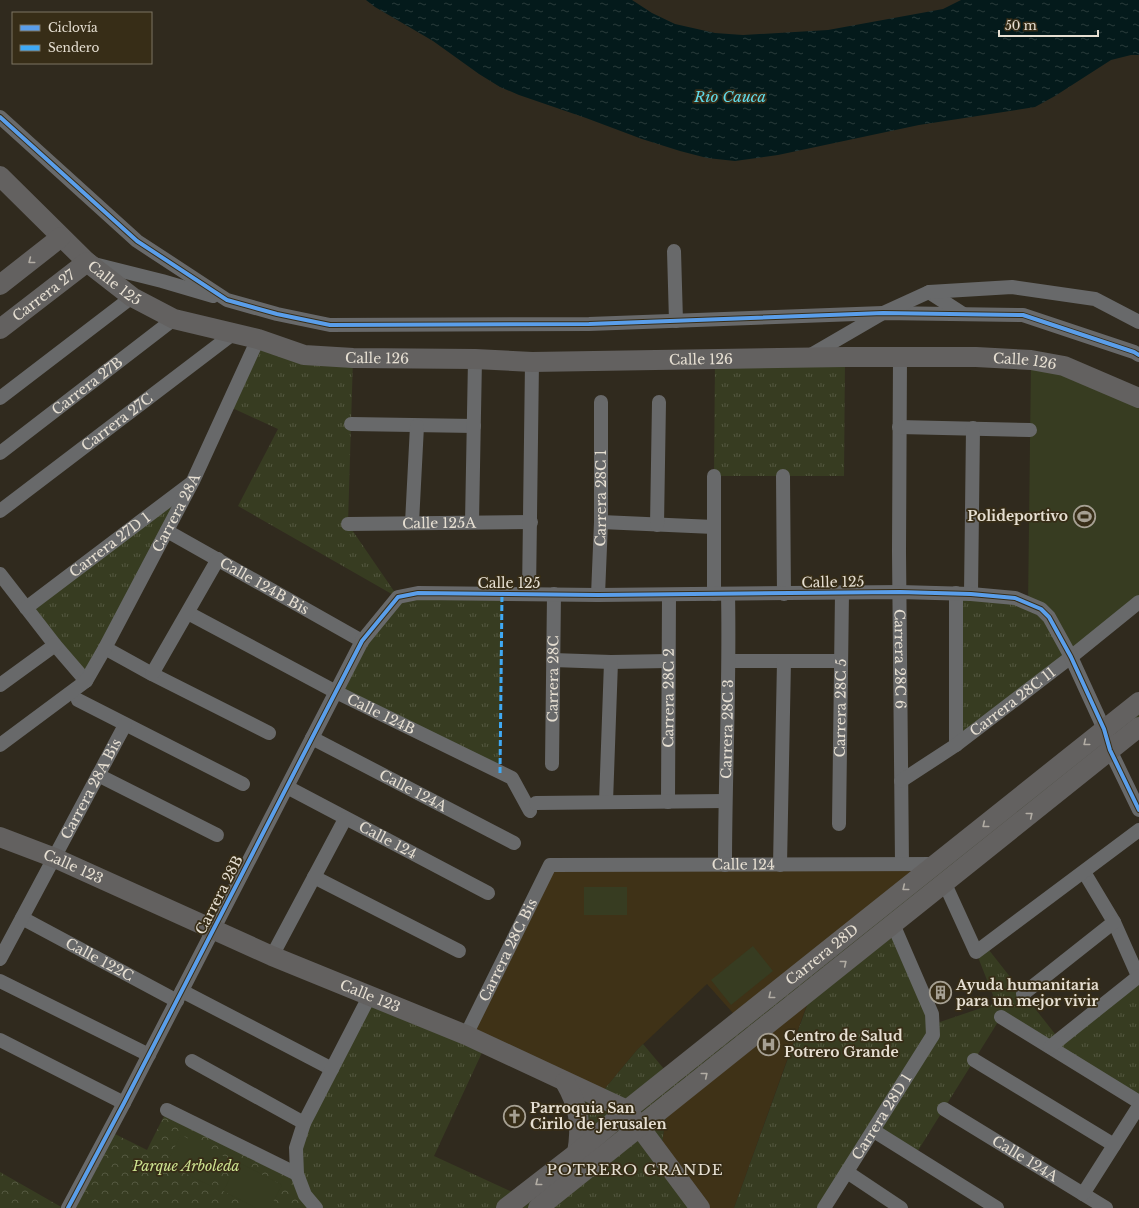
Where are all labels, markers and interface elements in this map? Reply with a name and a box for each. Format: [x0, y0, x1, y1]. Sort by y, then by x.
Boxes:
legend [12, 12, 152, 64]
scale bar [999, 12, 1098, 38]
text: 50 m [1005, 18, 1037, 33]
text: Ciclovía [48, 20, 98, 35]
text: Sendero [48, 40, 99, 55]
water label: Río Cauca [693, 87, 766, 106]
one-way arrow [28, 256, 35, 263]
street label: Calle 125 [84, 257, 144, 309]
street label: Carrera 27 [9, 265, 79, 325]
street label: Calle 126 [345, 349, 409, 367]
street label: Calle 126 [992, 349, 1058, 373]
street label: Calle 126 [669, 350, 733, 369]
street label: Carrera 27B [48, 353, 127, 419]
street label: Carrera 27C [78, 389, 156, 455]
street label: Carrera 28C 1 [591, 449, 610, 547]
street label: Carrera 28A [148, 471, 204, 555]
sports icon: Polideportivo [1071, 503, 1097, 529]
place label: Polideportivo [967, 507, 1068, 525]
street label: Carrera 27D 1 [66, 508, 154, 581]
street label: Calle 125A [402, 514, 476, 532]
street label: Calle 124B Bis [217, 554, 312, 618]
street label: Calle 125 [801, 572, 865, 592]
street label: Calle 125 [478, 574, 541, 592]
street label: Carrera 28C 6 [891, 609, 910, 709]
street label: Carrera 28C [543, 635, 563, 723]
street label: Carrera 28C 2 [659, 648, 678, 748]
street label: Carrera 28C 5 [831, 658, 850, 758]
street label: Carrera 28C 11 [966, 663, 1059, 740]
street label: Carrera 28C 3 [717, 679, 737, 779]
street label: Calle 124B [344, 690, 419, 738]
street label: Carrera 28A Bis [57, 735, 125, 842]
one-way arrow [1084, 739, 1091, 746]
street label: Calle 124A [376, 766, 450, 816]
one-way arrow [1025, 813, 1032, 820]
street label: Calle 124 [356, 817, 420, 863]
one-way arrow [982, 820, 990, 827]
street label: Calle 123 [41, 845, 106, 888]
street label: Carrera 28B [191, 852, 247, 938]
street label: Calle 124 [712, 855, 775, 874]
one-way arrow [903, 884, 910, 891]
street label: Carrera 28C Bis [475, 895, 541, 1004]
street label: Carrera 28D [782, 920, 862, 989]
street label: Calle 122C [62, 934, 137, 985]
one-way arrow [839, 961, 846, 968]
street label: Calle 123 [337, 976, 403, 1016]
place label: Ayuda humanitaria para un mejor vivir [955, 976, 1099, 1010]
building icon: Ayuda humanitaria para un mejor vivir [927, 980, 953, 1006]
one-way arrow [768, 991, 776, 998]
place label: Centro de Salud Potrero Grande [784, 1027, 903, 1061]
hospital icon: Centro de Salud Potrero Grande [755, 1031, 781, 1057]
street label: Carrera 28D 1 [848, 1070, 915, 1163]
one-way arrow [700, 1073, 707, 1080]
place label: Parroquia San Cirilo de Jerusalen [530, 1099, 667, 1133]
church icon: Parroquia San Cirilo de Jerusalen [502, 1103, 528, 1129]
street label: Calle 124A [989, 1132, 1062, 1186]
park label: Parque Arboleda [132, 1157, 240, 1175]
district label: POTRERO GRANDE [546, 1160, 724, 1179]
one-way arrow [535, 1178, 542, 1185]

